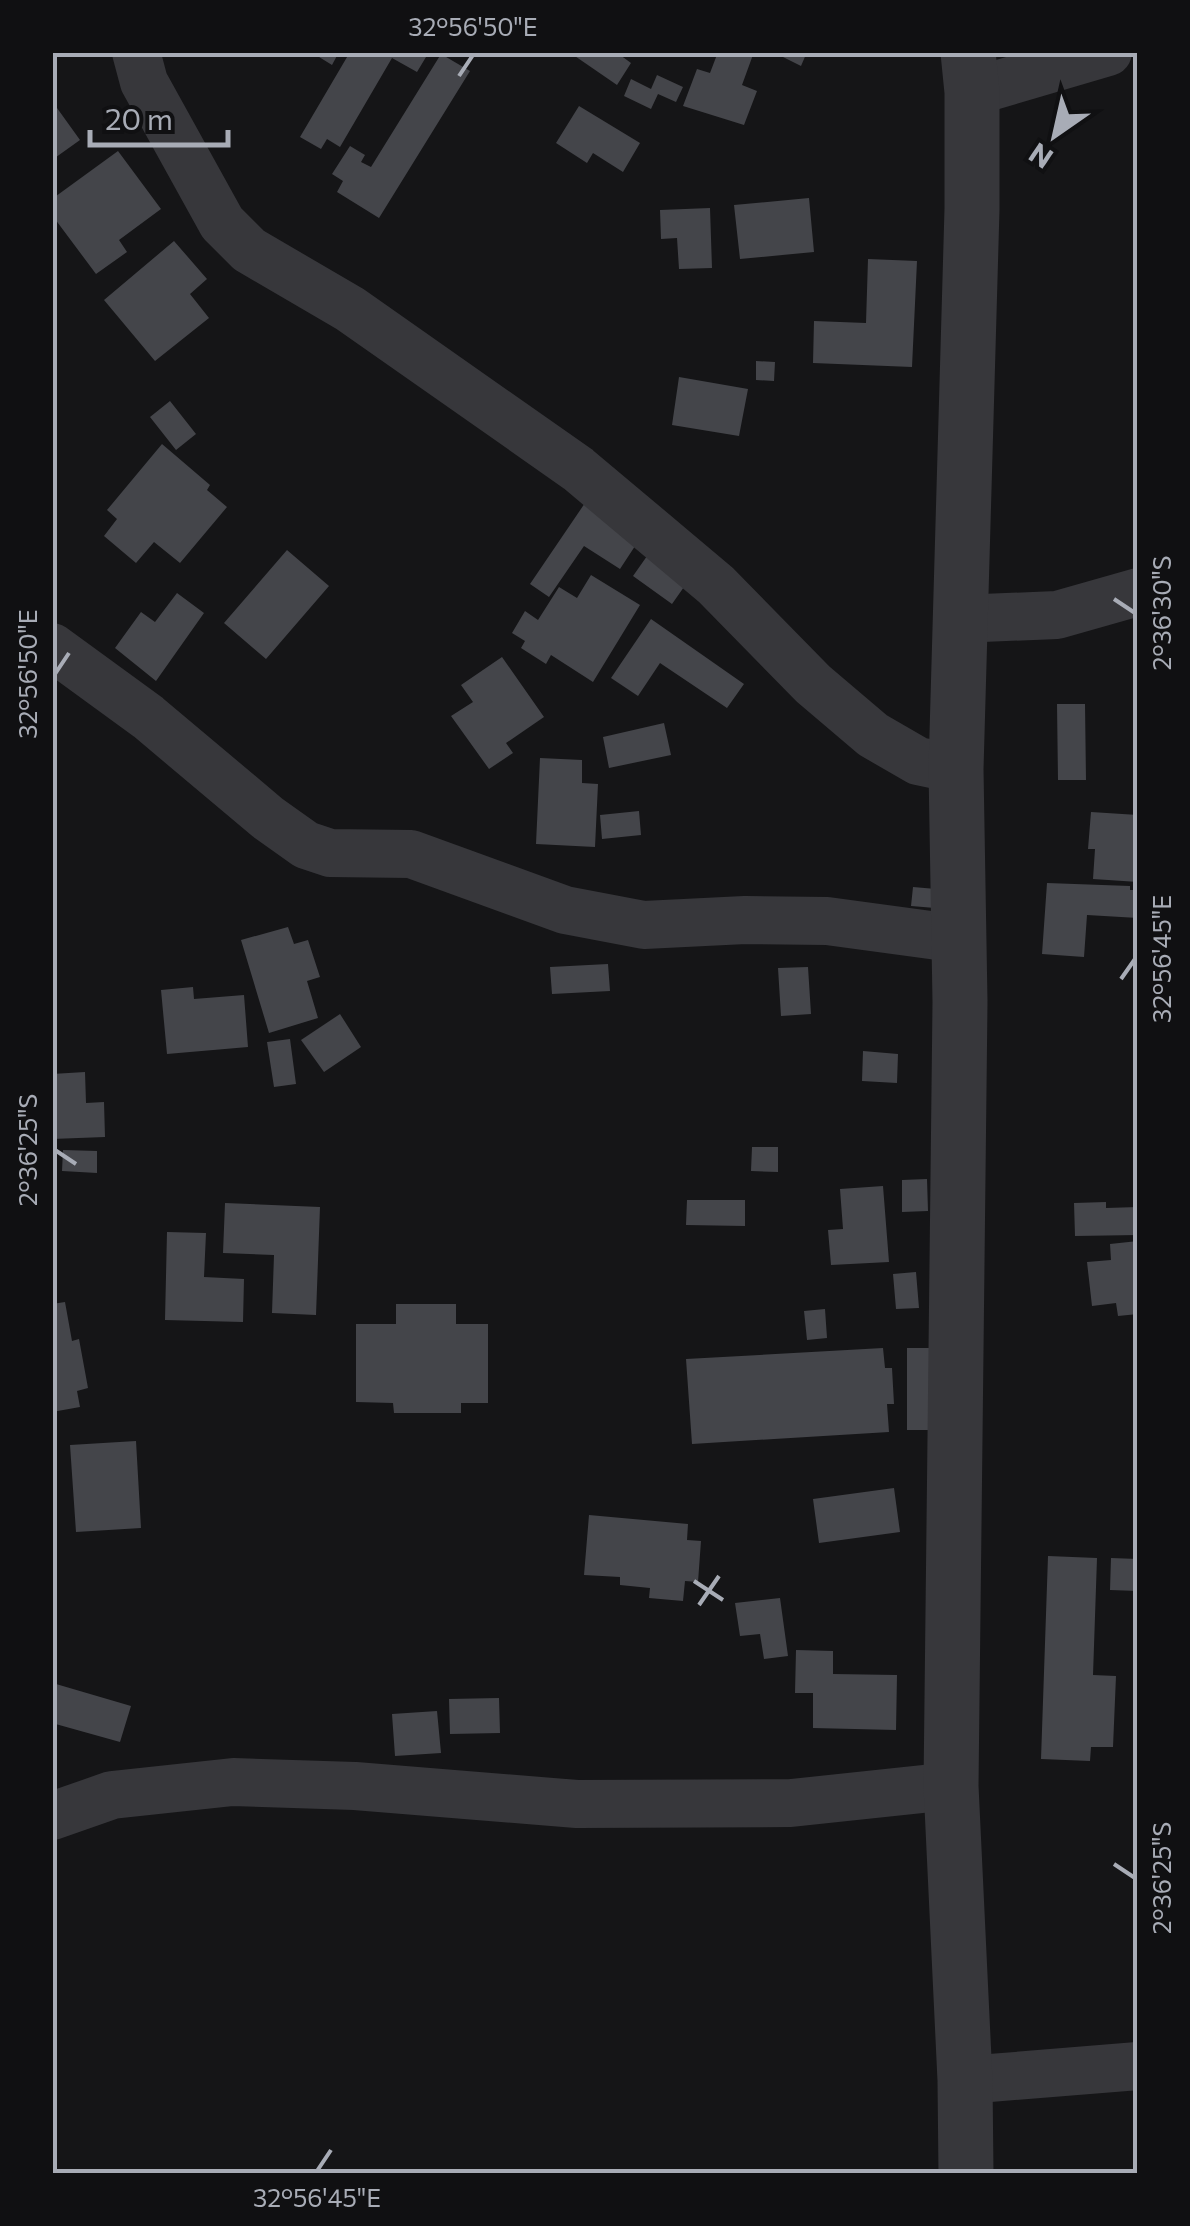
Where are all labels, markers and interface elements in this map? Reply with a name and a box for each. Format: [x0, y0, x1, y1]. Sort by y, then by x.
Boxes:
text: 32°56'50"E [408, 11, 538, 41]
scale bar [90, 85, 228, 147]
north arrow [1005, 85, 1105, 185]
text: 20 m [105, 99, 173, 136]
text: N [1022, 137, 1059, 177]
text: 2°36'30"S [1146, 556, 1176, 670]
text: 32°56'50"E [12, 609, 42, 739]
text: 32°56'45"E [1146, 895, 1176, 1023]
text: 2°36'25"S [12, 1094, 42, 1206]
text: 2°36'25"S [1146, 1822, 1176, 1934]
text: 32°56'45"E [253, 2182, 381, 2212]

